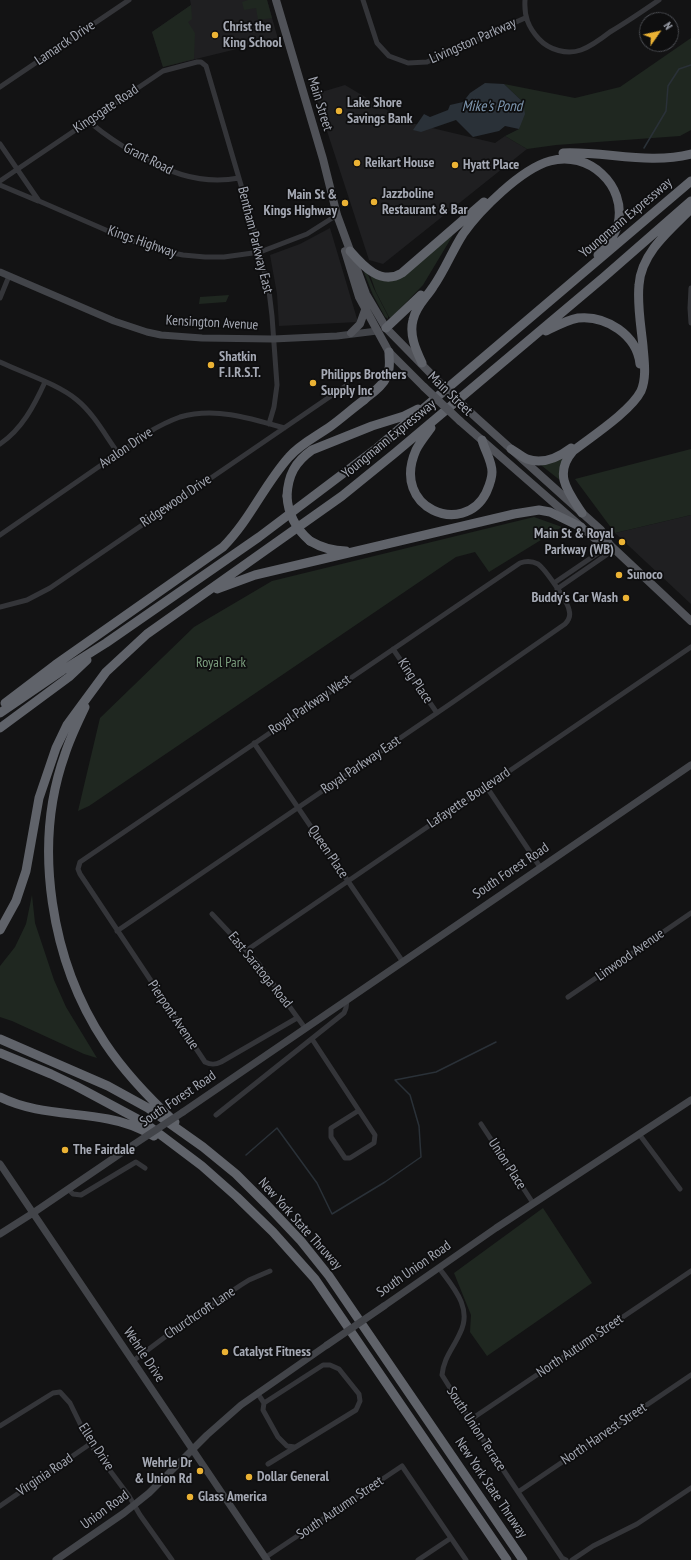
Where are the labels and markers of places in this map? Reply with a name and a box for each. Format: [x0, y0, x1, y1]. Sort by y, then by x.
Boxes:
place label: Christ the King School [223, 19, 282, 52]
marker: Christ the King School [210, 30, 220, 40]
place label: Lake Shore Savings Bank [347, 95, 413, 128]
marker: Lake Shore Savings Bank [334, 106, 344, 116]
place label: Reikart House [365, 155, 434, 171]
place label: Hyatt Place [463, 157, 519, 173]
marker: Reikart House [352, 158, 362, 168]
marker: Hyatt Place [450, 160, 460, 170]
place label: Jazzboline Restaurant & Bar [382, 186, 468, 218]
place label: Main St & Kings Highway [264, 187, 337, 220]
marker: Jazzboline Restaurant & Bar [369, 197, 379, 207]
marker: Main St & Kings Highway [340, 198, 350, 208]
place label: Shatkin F.I.R.S.T. [219, 349, 261, 382]
marker: Shatkin F.I.R.S.T. [206, 360, 216, 370]
place label: Philipps Brothers Supply Inc [321, 367, 406, 400]
marker: Philipps Brothers Supply Inc [308, 378, 318, 388]
place label: Main St & Royal Parkway (WB) [534, 526, 614, 558]
marker: Main St & Royal Parkway (WB) [617, 537, 627, 547]
place label: Sunoco [627, 567, 663, 583]
marker: Sunoco [614, 570, 624, 580]
place label: Buddy's Car Wash [531, 590, 618, 606]
marker: Buddy's Car Wash [621, 593, 631, 603]
place label: The Fairdale [73, 1142, 135, 1158]
marker: The Fairdale [60, 1145, 70, 1155]
place label: Catalyst Fitness [233, 1344, 311, 1360]
marker: Catalyst Fitness [220, 1347, 230, 1357]
place label: Wehrle Dr & Union Rd [134, 1455, 192, 1488]
marker: Wehrle Dr & Union Rd [195, 1466, 205, 1476]
place label: Dollar General [257, 1469, 329, 1485]
marker: Dollar General [244, 1472, 254, 1482]
place label: Glass America [198, 1489, 267, 1505]
marker: Glass America [185, 1492, 195, 1502]

